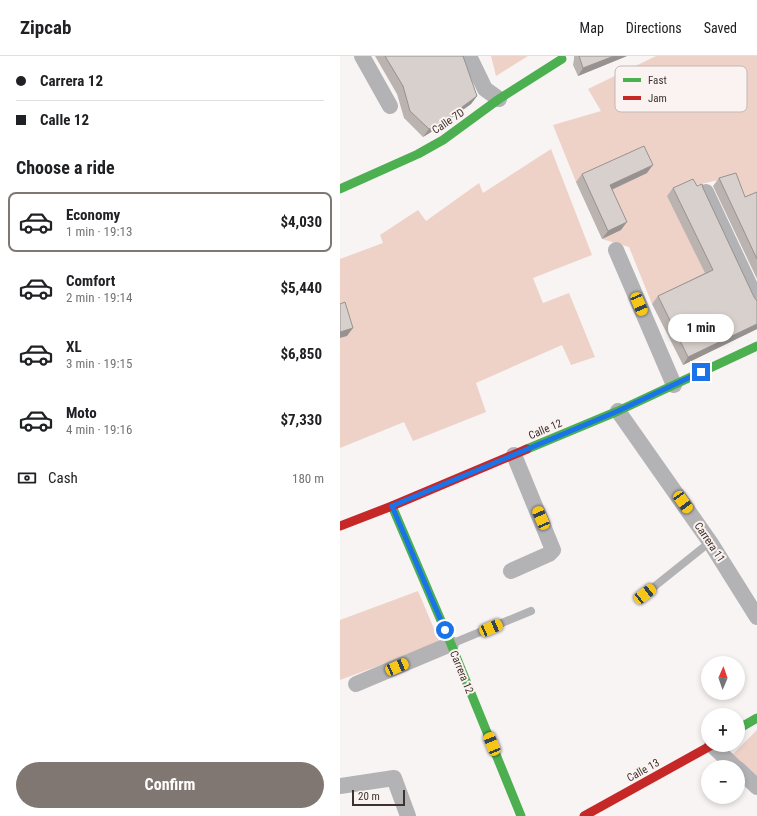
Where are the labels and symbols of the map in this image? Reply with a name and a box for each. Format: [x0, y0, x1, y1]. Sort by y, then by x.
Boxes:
legend [615, 66, 747, 112]
text: Fast [648, 74, 667, 87]
text: Jam [648, 92, 667, 105]
street label: Calle 7D [430, 106, 467, 137]
car [629, 291, 649, 317]
callout: 1 min [668, 314, 734, 342]
route end [692, 363, 710, 381]
street label: Calle 12 [526, 417, 564, 442]
car [671, 489, 695, 515]
car [531, 505, 551, 531]
street label: Carrera 11 [692, 520, 728, 565]
car [632, 582, 658, 606]
car [478, 618, 504, 638]
route start [436, 621, 454, 639]
street label: Carrera 12 [447, 649, 476, 696]
north arrow [701, 656, 745, 700]
car [384, 657, 410, 677]
car [482, 731, 502, 757]
street label: Calle 13 [625, 756, 662, 785]
scale bar [352, 788, 405, 807]

